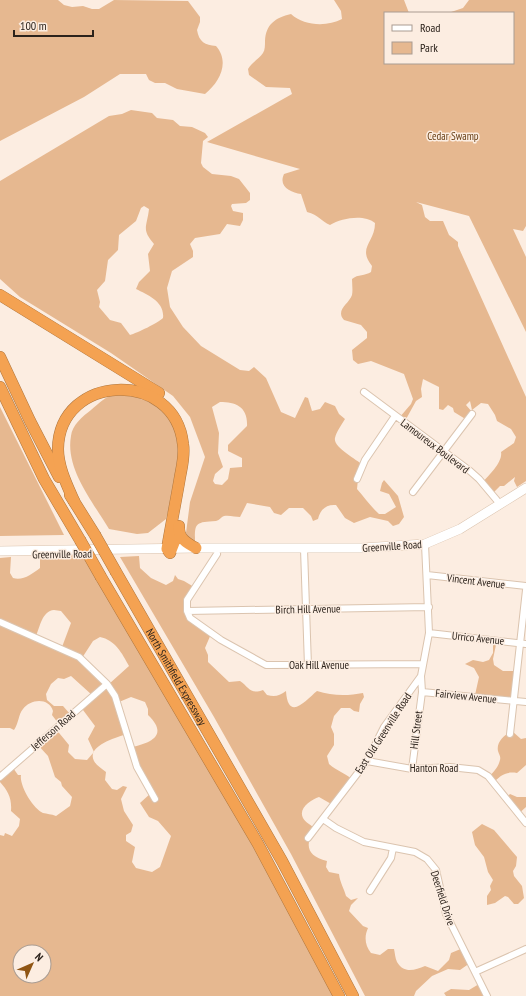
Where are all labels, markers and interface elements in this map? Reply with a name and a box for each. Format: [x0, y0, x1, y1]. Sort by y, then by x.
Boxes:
scale bar [14, 12, 93, 38]
legend [384, 12, 514, 64]
text: 100 m [20, 18, 47, 33]
text: Road [420, 20, 440, 35]
text: Park [420, 40, 438, 55]
park label: Cedar Swamp [427, 129, 479, 143]
street label: Lamoureux Boulevard [398, 416, 472, 477]
street label: Greenville Road [362, 537, 422, 555]
street label: Greenville Road [32, 546, 92, 562]
street label: Vincent Avenue [445, 570, 506, 592]
street label: Birch Hill Avenue [275, 601, 341, 617]
street label: North Smithfield Expressway [143, 626, 210, 729]
street label: Urrico Avenue [451, 628, 505, 648]
street label: Oak Hill Avenue [289, 658, 349, 672]
street label: Fairview Avenue [435, 686, 498, 706]
street label: East Old Greenville Road [352, 690, 414, 776]
street label: Jefferson Road [27, 707, 78, 754]
street label: Hill Street [407, 710, 425, 750]
street label: Hanton Road [410, 761, 459, 775]
street label: Deerfield Drive [428, 869, 459, 928]
north arrow [12, 944, 52, 984]
text: N [32, 950, 46, 964]

